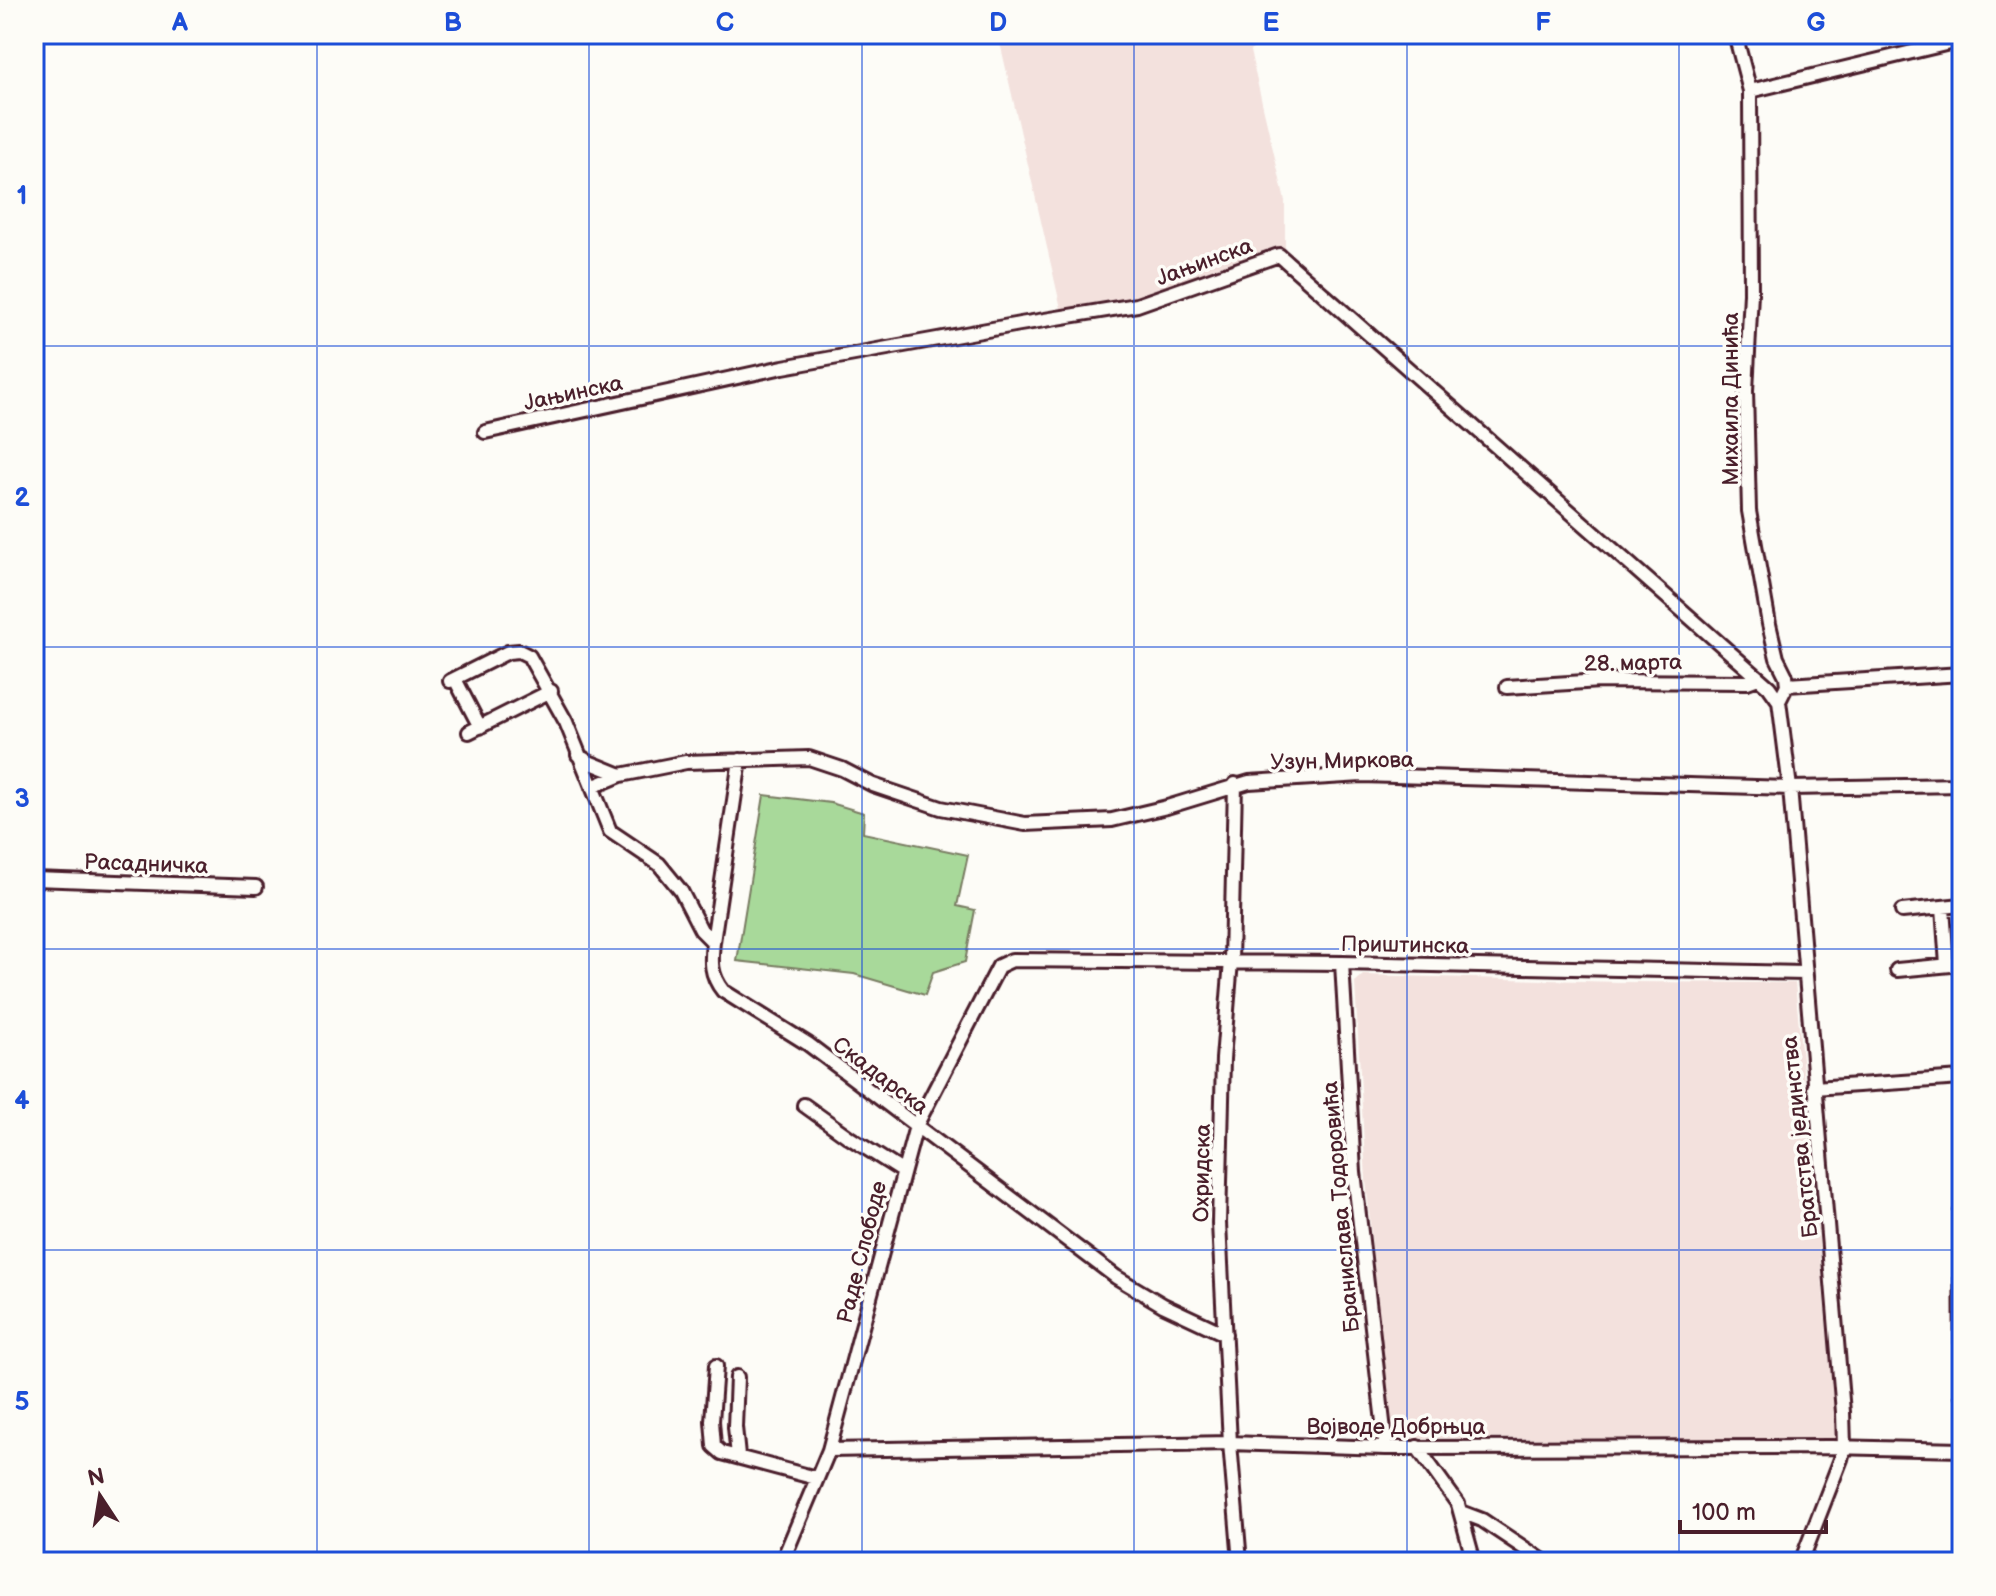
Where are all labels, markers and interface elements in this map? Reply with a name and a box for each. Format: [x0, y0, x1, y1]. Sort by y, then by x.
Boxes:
text: A [171, 8, 188, 39]
text: B [444, 8, 462, 39]
text: C [716, 8, 734, 39]
text: D [989, 8, 1007, 39]
text: E [1263, 8, 1280, 39]
text: F [1535, 8, 1551, 39]
text: G [1806, 8, 1826, 39]
text: 1 [17, 181, 27, 212]
street label: Јањинска [1153, 233, 1256, 292]
street label: Михаила Динића [1718, 312, 1745, 486]
street label: Јањинска [521, 370, 625, 417]
text: 2 [14, 483, 30, 514]
street label: 28. марта [1584, 649, 1682, 678]
street label: Узун Миркова [1270, 747, 1414, 776]
text: 3 [14, 784, 30, 815]
street label: Расадничка [83, 849, 209, 880]
street label: Приштинска [1341, 931, 1469, 960]
street label: Скадарска [827, 1031, 933, 1121]
street label: Братства јединства [1776, 1035, 1825, 1239]
street label: Бранислава Тодоровића [1317, 1080, 1366, 1334]
text: 4 [14, 1086, 30, 1117]
street label: Охридска [1188, 1123, 1217, 1223]
street label: Раде Слободе [832, 1178, 893, 1326]
text: 5 [14, 1387, 30, 1418]
street label: Војводе Добрњца [1306, 1414, 1486, 1441]
north arrow [60, 1456, 140, 1536]
text: N [85, 1463, 107, 1493]
scale bar [1680, 1484, 1826, 1534]
text: 100 m [1692, 1498, 1756, 1527]

